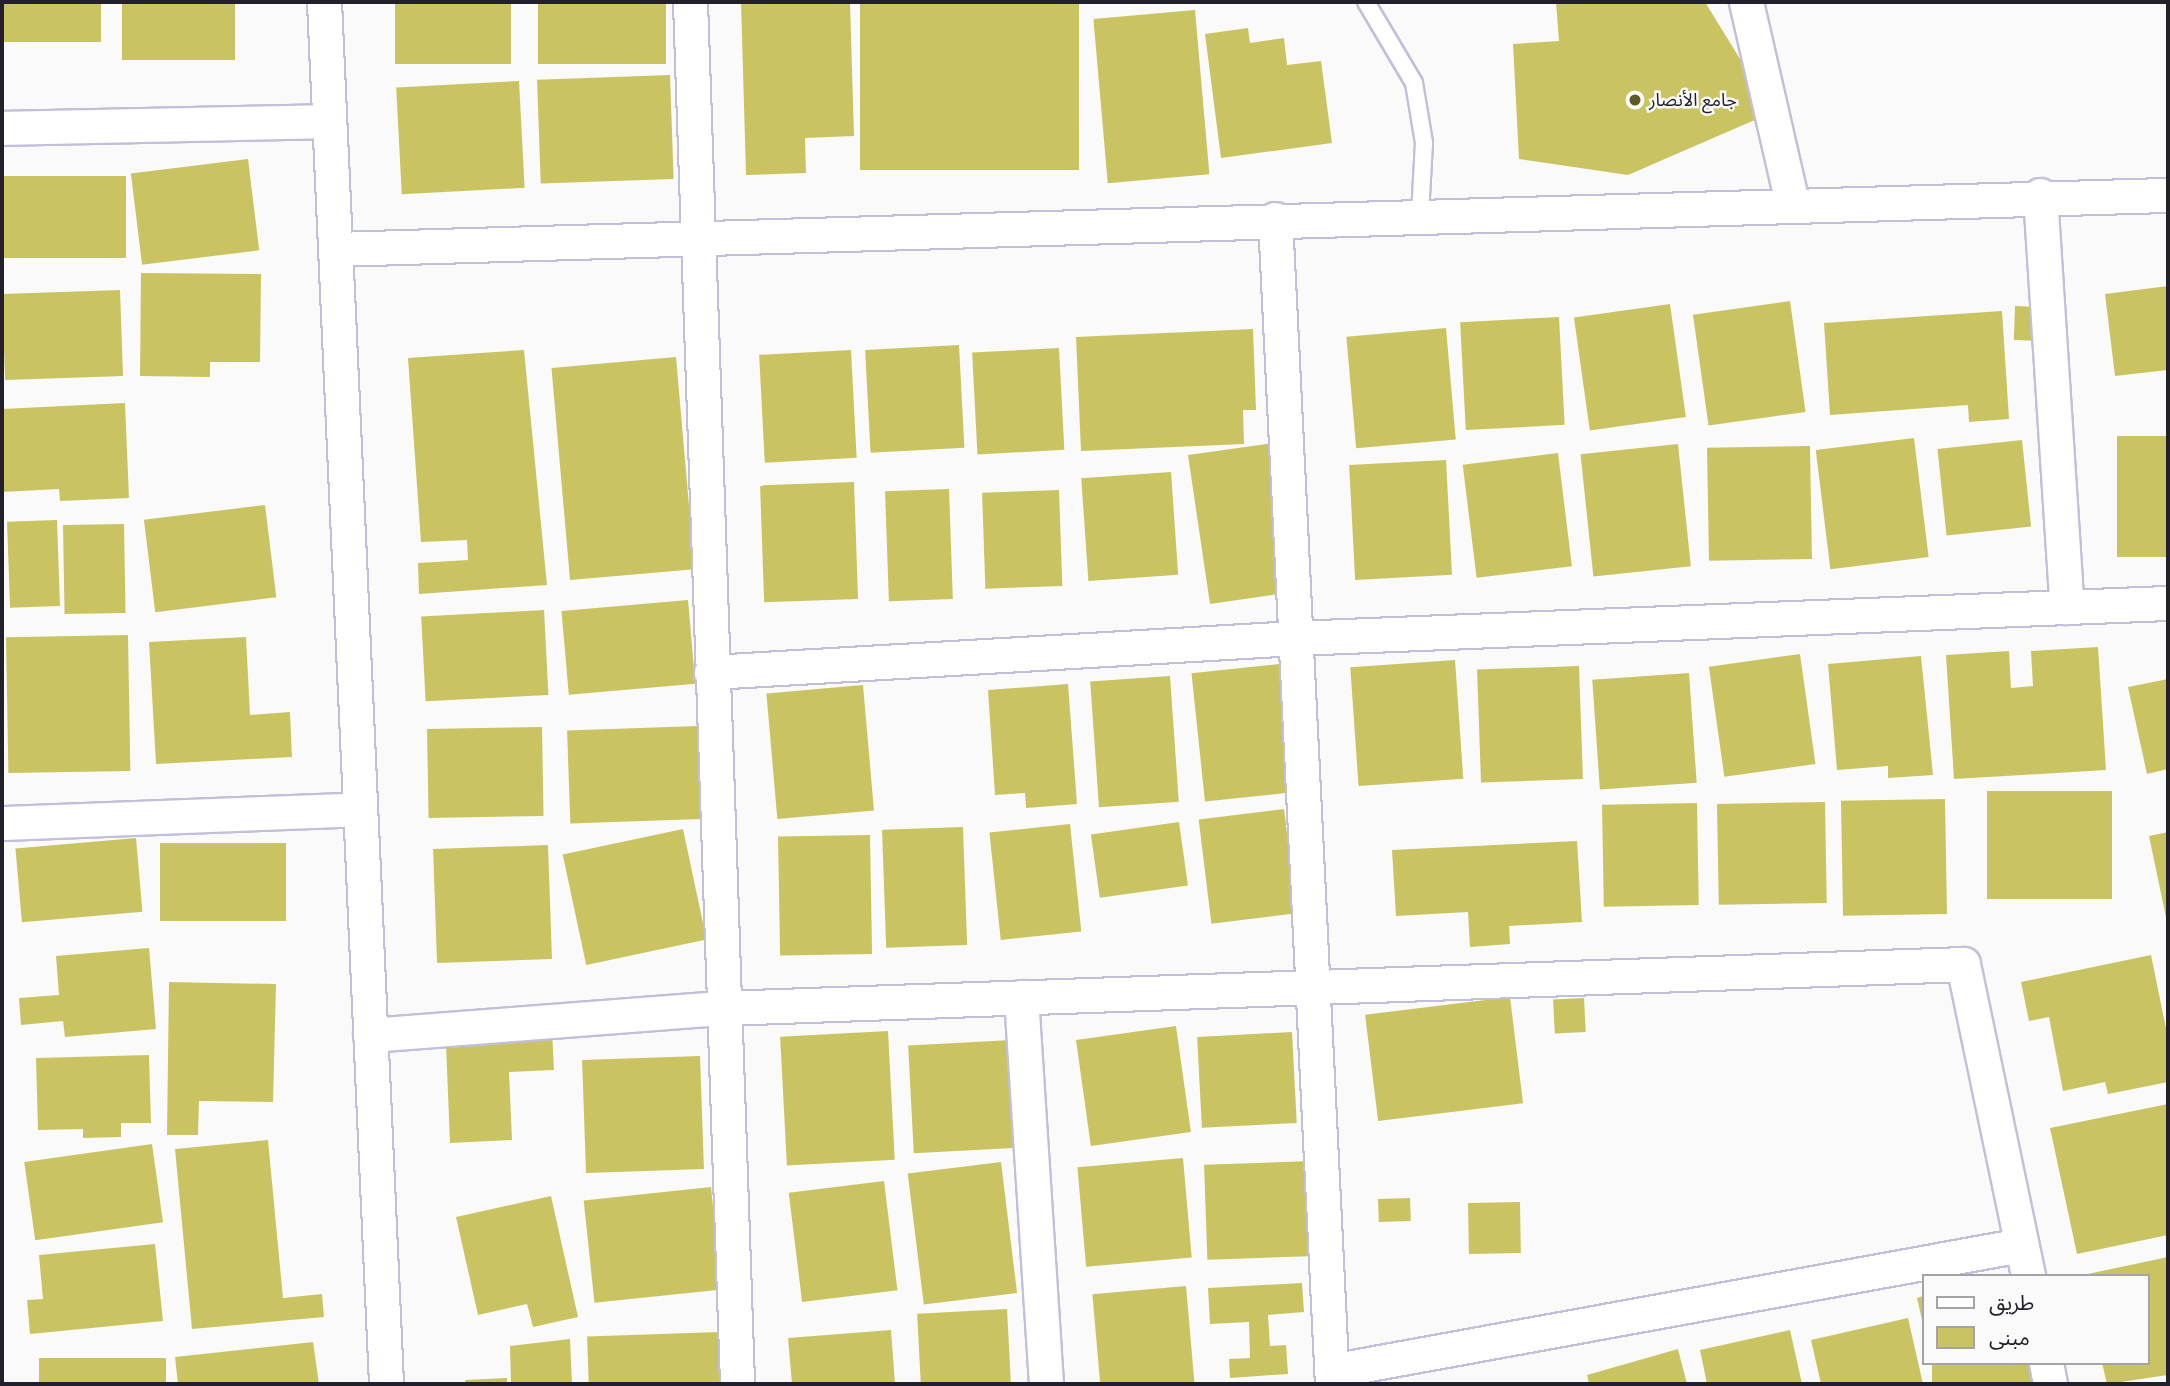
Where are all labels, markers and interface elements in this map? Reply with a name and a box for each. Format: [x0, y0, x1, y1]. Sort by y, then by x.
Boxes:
place label: جامع الأنصار [1649, 89, 1737, 111]
marker: جامع الأنصار [1627, 92, 1643, 108]
legend [1922, 1274, 2149, 1365]
text: طريق [1989, 1291, 2034, 1315]
text: مبنى [1989, 1326, 2030, 1350]

